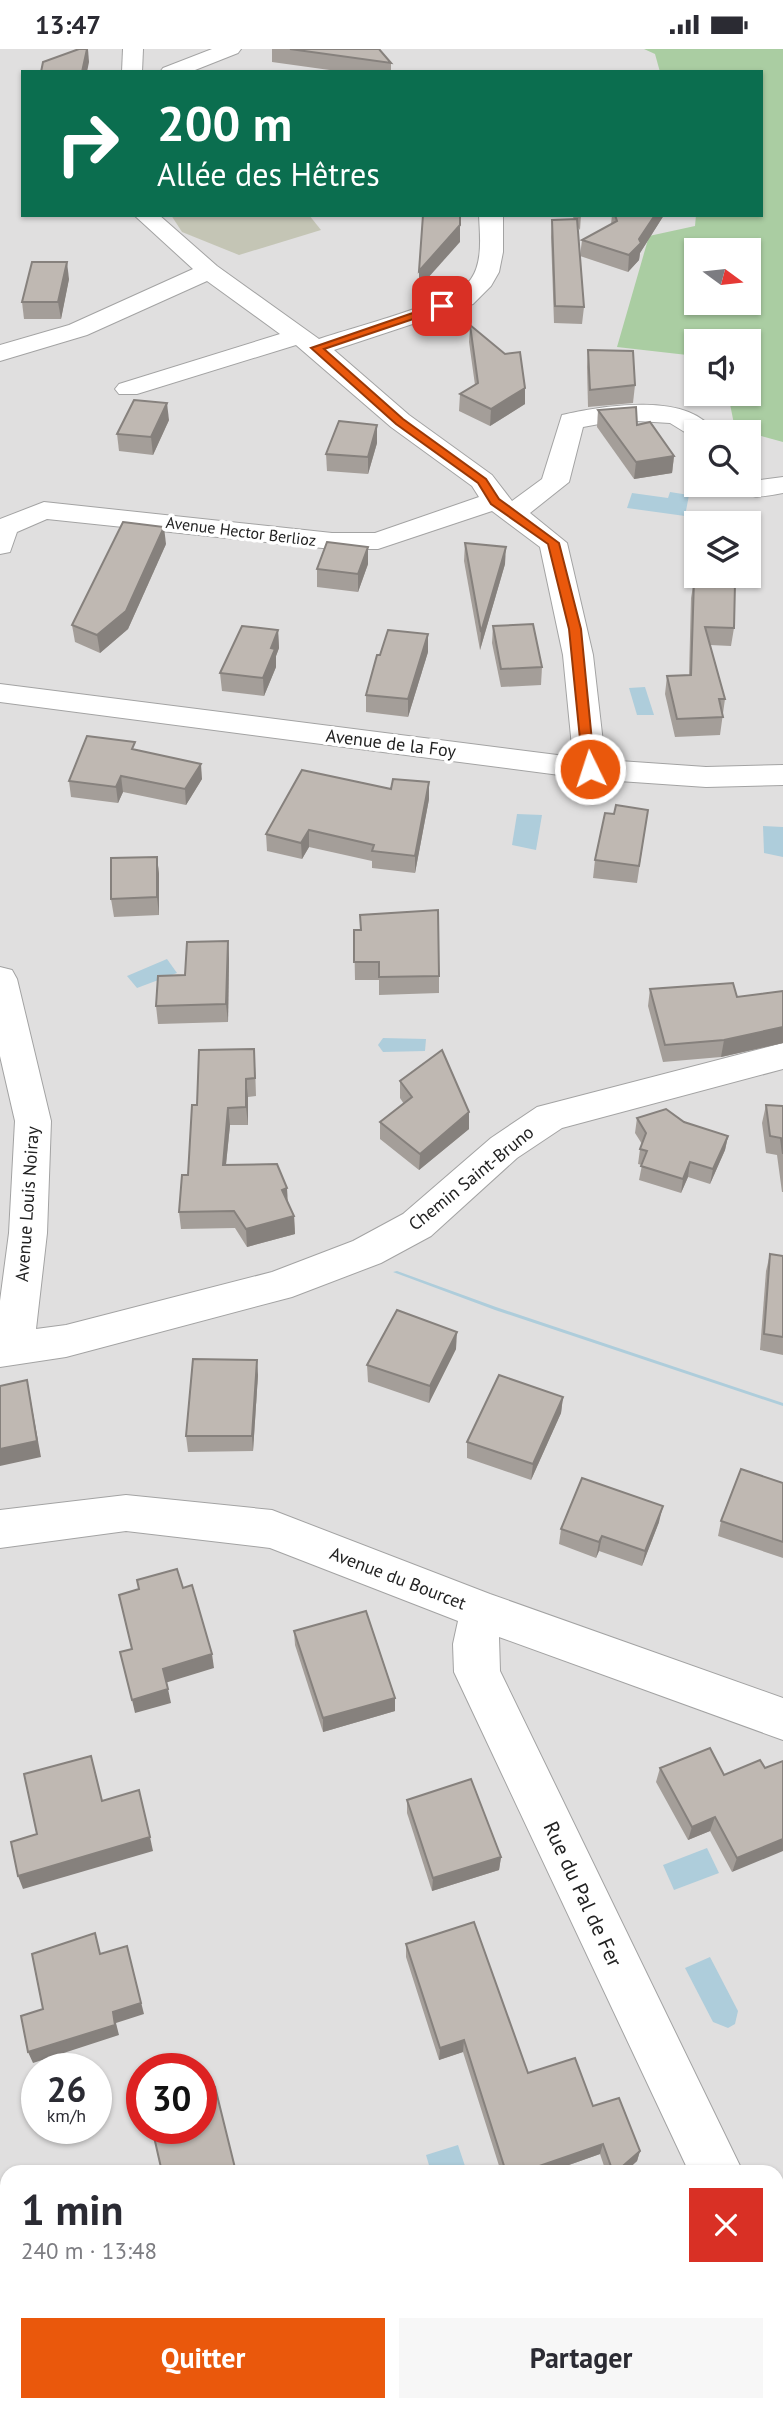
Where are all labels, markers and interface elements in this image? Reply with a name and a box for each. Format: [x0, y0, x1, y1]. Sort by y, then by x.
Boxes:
text: 13:47 [35, 8, 101, 41]
text: 200 m [157, 91, 292, 155]
icon: right [42, 98, 133, 189]
text: Allée des Hêtres [157, 153, 380, 195]
north arrow [684, 238, 761, 315]
map controls [684, 238, 761, 588]
pin [412, 276, 472, 336]
icon: arrive [423, 287, 461, 325]
button: sound [684, 329, 761, 406]
button: search [684, 420, 761, 497]
button: layers [684, 511, 761, 588]
street label: Avenue Hector Berlioz [165, 512, 317, 550]
street label: Avenue de la Foy [325, 724, 458, 762]
position arrow [553, 732, 627, 806]
street label: Chemin Saint-Bruno [404, 1120, 538, 1236]
street label: Avenue Louis Noiray [10, 1125, 44, 1283]
street label: Avenue du Bourcet [327, 1541, 469, 1615]
street label: Rue du Pal de Fer [537, 1817, 629, 1971]
speed limit sign: 30 [126, 2053, 217, 2144]
text: 26 [47, 2066, 86, 2112]
text: km/h [47, 2104, 86, 2127]
text: 1 min [21, 2182, 123, 2237]
button: close [689, 2188, 763, 2262]
text: 240 m · 13:48 [21, 2236, 157, 2265]
button: Quitter [21, 2318, 385, 2398]
button: Partager [399, 2318, 763, 2398]

